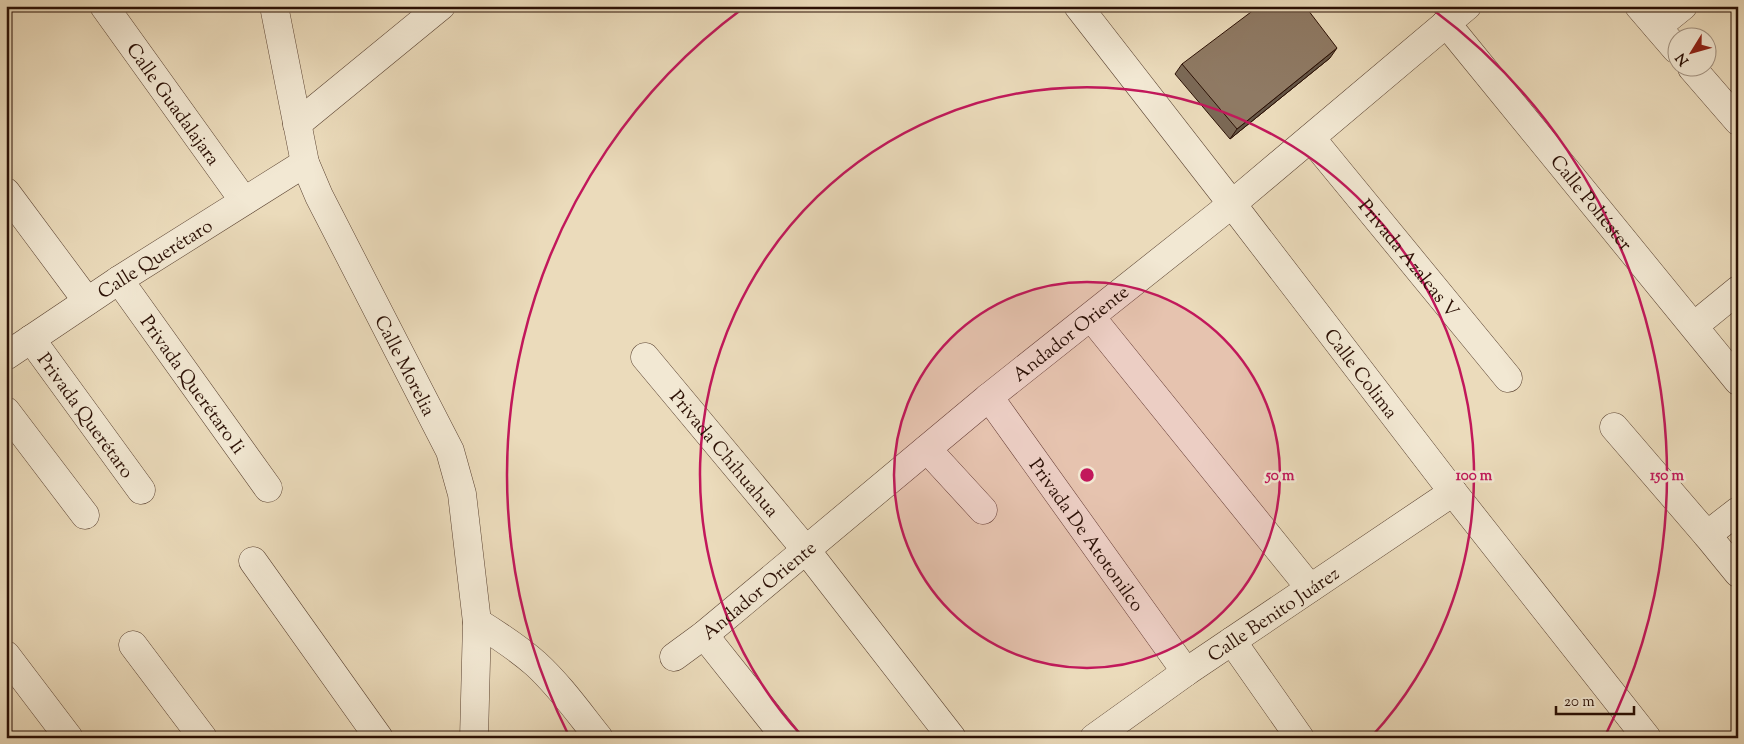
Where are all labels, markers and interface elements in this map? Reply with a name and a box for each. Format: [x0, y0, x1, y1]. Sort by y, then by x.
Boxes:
north arrow [1666, 28, 1716, 78]
street label: Calle Guadalajara [119, 38, 225, 172]
text: N [1672, 48, 1695, 69]
street label: Calle Poliéster [1543, 150, 1637, 257]
street label: Privada Azaleas V [1351, 194, 1464, 324]
street label: Calle Querétaro [93, 213, 219, 307]
street label: Andador Oriente [1008, 280, 1136, 389]
street label: Privada Querétaro Ii [133, 311, 250, 460]
street label: Calle Morelia [366, 311, 441, 422]
street label: Calle Colima [1316, 324, 1403, 426]
street label: Privada Querétaro [30, 348, 139, 485]
street label: Privada Chihuahua [662, 385, 784, 524]
street label: Privada De Atotonilco [1021, 454, 1150, 618]
centre of rings [1078, 466, 1096, 484]
text: 50 m [1265, 466, 1295, 487]
text: 100 m [1456, 466, 1493, 487]
text: 150 m [1650, 466, 1684, 487]
street label: Andador Oriente [697, 536, 823, 647]
street label: Calle Benito Juárez [1203, 561, 1346, 670]
scale bar [1556, 684, 1634, 716]
text: 20 m [1564, 692, 1595, 713]

